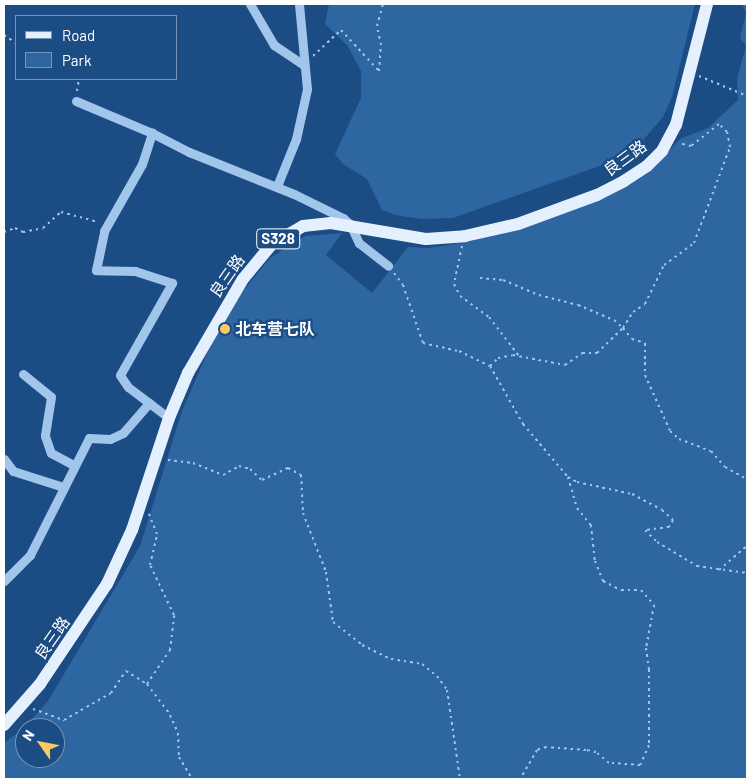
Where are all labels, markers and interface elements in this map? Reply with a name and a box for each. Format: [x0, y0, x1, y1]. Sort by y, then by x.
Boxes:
legend [15, 15, 178, 80]
text: Road [62, 26, 95, 44]
text: Park [62, 51, 91, 69]
street label: 良三路 [600, 136, 650, 180]
road number: S328 [256, 226, 300, 252]
street label: 良三路 [205, 251, 249, 301]
place label: 北车营七队 [235, 319, 315, 339]
marker: 北车营七队 [219, 323, 231, 335]
street label: 良三路 [30, 613, 74, 663]
north arrow [15, 718, 65, 768]
text: N [18, 727, 38, 744]

